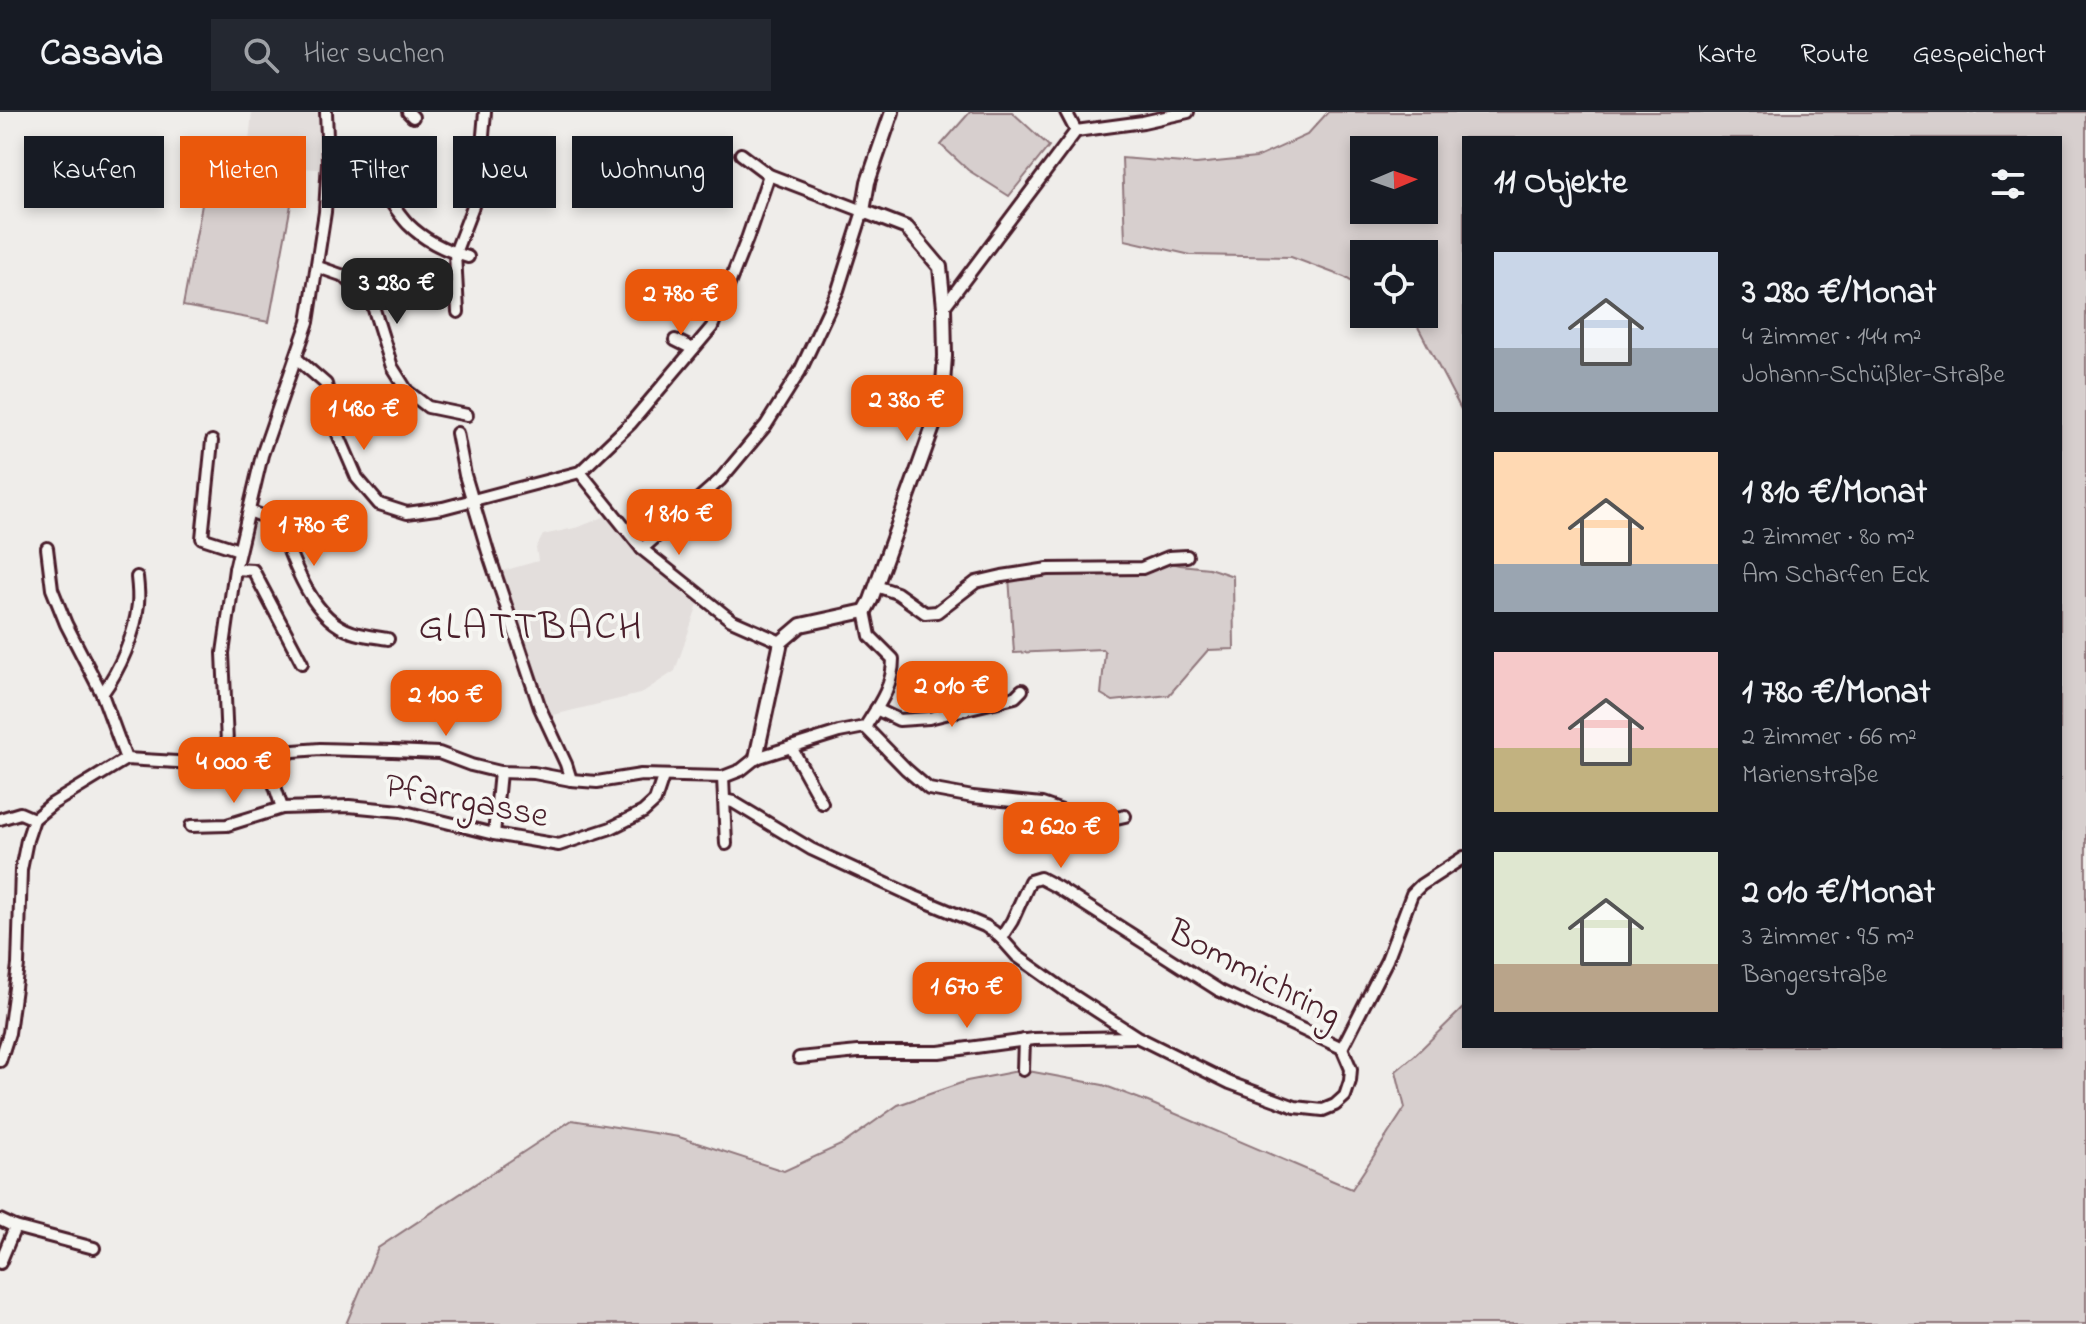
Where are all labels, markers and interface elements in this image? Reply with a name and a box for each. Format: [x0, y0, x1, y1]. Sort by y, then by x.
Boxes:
search box [211, 19, 771, 91]
text: Casavia [40, 27, 163, 83]
icon: search [239, 33, 283, 77]
text: Hier suchen [303, 33, 445, 77]
text: Karte [1697, 35, 1757, 76]
text: Route [1801, 35, 1868, 76]
text: Gespeichert [1912, 35, 2046, 76]
chip: Kaufen [24, 136, 164, 208]
chip: Mieten [180, 136, 306, 208]
chip: Filter [322, 136, 437, 208]
chip: Neu [453, 136, 556, 208]
chip: Wohnung [572, 136, 733, 208]
north arrow [1350, 136, 1438, 224]
map controls [1350, 136, 1438, 328]
text: 11 Objekte [1494, 159, 1627, 209]
icon: filters [1986, 162, 2030, 206]
button: locate [1350, 240, 1438, 328]
pin: 3 280 € [323, 258, 471, 326]
text: 3 280 € [359, 265, 435, 303]
pin: 2 780 € [607, 269, 755, 337]
text: 3 280 €/Monat [1742, 269, 1936, 319]
text: 2 780 € [643, 276, 719, 314]
icon: home [1558, 284, 1654, 380]
text: 4 Zimmer · 144 m² [1742, 319, 1921, 357]
text: Johann-Schüßler-Straße [1742, 357, 2005, 395]
pin: 2 380 € [833, 375, 981, 443]
text: 2 380 € [869, 382, 945, 420]
pin: 1 480 € [290, 384, 438, 452]
text: 1 480 € [328, 391, 400, 429]
text: 1 810 €/Monat [1742, 469, 1927, 519]
icon: home [1558, 484, 1654, 580]
pin: 1 810 € [605, 489, 753, 557]
text: 1 810 € [645, 496, 713, 534]
pin: 1 780 € [240, 500, 388, 568]
text: 1 780 € [278, 507, 350, 545]
text: 2 Zimmer · 80 m² [1742, 519, 1915, 557]
text: Am Scharfen Eck [1742, 557, 1929, 595]
district label: GLATTBACH [418, 599, 644, 658]
pin: 2 010 € [878, 661, 1026, 729]
text: 2 010 € [915, 668, 989, 706]
text: 1 780 €/Monat [1742, 669, 1930, 719]
pin: 2 100 € [372, 670, 520, 738]
text: 2 100 € [409, 677, 483, 715]
icon: home [1558, 684, 1654, 780]
text: 2 Zimmer · 66 m² [1742, 719, 1917, 757]
pin: 4 000 € [160, 737, 308, 805]
text: 4 000 € [196, 744, 272, 782]
text: Marienstraße [1742, 757, 1878, 795]
street label: Pfarrgasse [380, 761, 553, 844]
pin: 2 620 € [987, 802, 1135, 870]
text: 2 620 € [1021, 809, 1101, 847]
text: 2 010 €/Monat [1742, 869, 1935, 919]
icon: home [1558, 884, 1654, 980]
street label: Bommichring [1157, 907, 1350, 1043]
text: 3 Zimmer · 95 m² [1742, 919, 1914, 957]
text: Bangerstraße [1742, 957, 1887, 995]
pin: 1 670 € [893, 962, 1041, 1030]
text: 1 670 € [931, 969, 1003, 1007]

